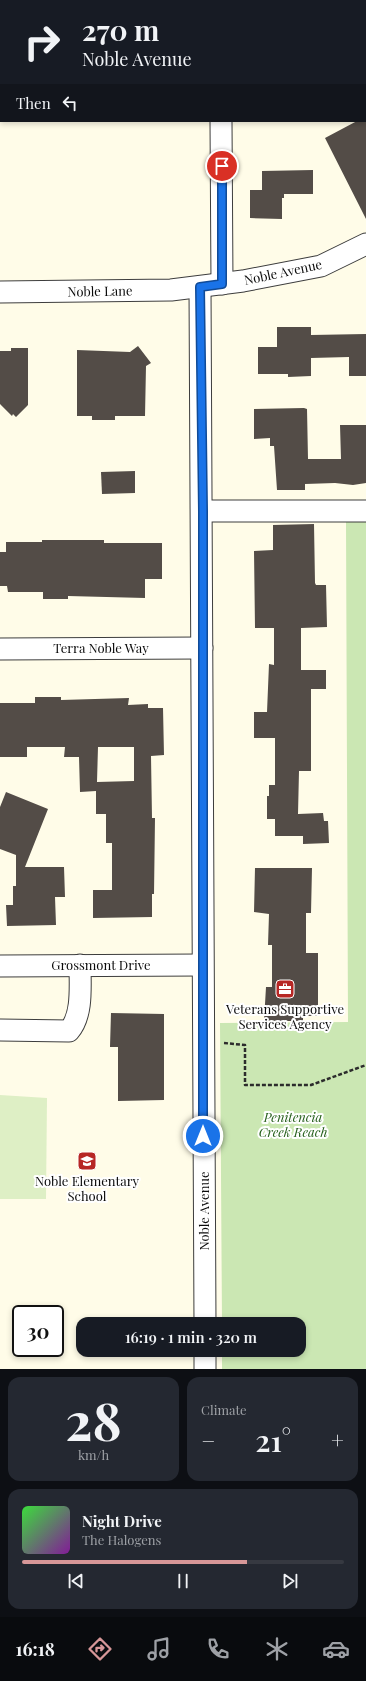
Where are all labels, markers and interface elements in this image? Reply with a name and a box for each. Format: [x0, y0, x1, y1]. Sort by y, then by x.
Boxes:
text: 270 m [82, 11, 159, 48]
icon: right [16, 16, 68, 68]
text: Noble Avenue [82, 47, 192, 71]
icon: left [59, 92, 81, 114]
text: Then [16, 93, 51, 113]
pin [205, 149, 239, 183]
icon: arrive [211, 155, 233, 177]
street label: Noble Avenue [242, 255, 324, 288]
street label: Noble Lane [67, 281, 133, 300]
street label: Terra Noble Way [53, 639, 149, 656]
street label: Grossmont Drive [51, 956, 151, 973]
office icon: Veterans Supportive Services Agency [274, 978, 296, 1000]
place label: Veterans Supportive Services Agency [225, 1000, 344, 1032]
park label: Penitencia Creek Reach [259, 1108, 327, 1140]
position arrow [182, 1115, 224, 1157]
school or university icon: Noble Elementary School [76, 1150, 98, 1172]
street label: Noble Avenue [195, 1171, 212, 1251]
place label: Noble Elementary School [35, 1172, 139, 1204]
speed limit sign: 30 [12, 1305, 64, 1357]
text: 16:19 · 1 min · 320 m [125, 1327, 257, 1347]
text: 28 [65, 1385, 122, 1454]
text: Climate [201, 1401, 247, 1418]
text: 21° [255, 1420, 291, 1460]
text: − [201, 1425, 215, 1455]
text: + [331, 1425, 344, 1455]
text: km/h [78, 1446, 109, 1463]
text: Night Drive [82, 1511, 162, 1531]
text: The Halogens [82, 1531, 161, 1548]
icon: previous [65, 1570, 87, 1592]
icon: pause [172, 1570, 194, 1592]
icon: next [279, 1570, 301, 1592]
icon: directions [86, 1635, 114, 1663]
icon: music [145, 1635, 173, 1663]
icon: phone [204, 1635, 232, 1663]
icon: climate [263, 1635, 291, 1663]
icon: car [322, 1635, 350, 1663]
text: 16:18 [16, 1637, 55, 1661]

